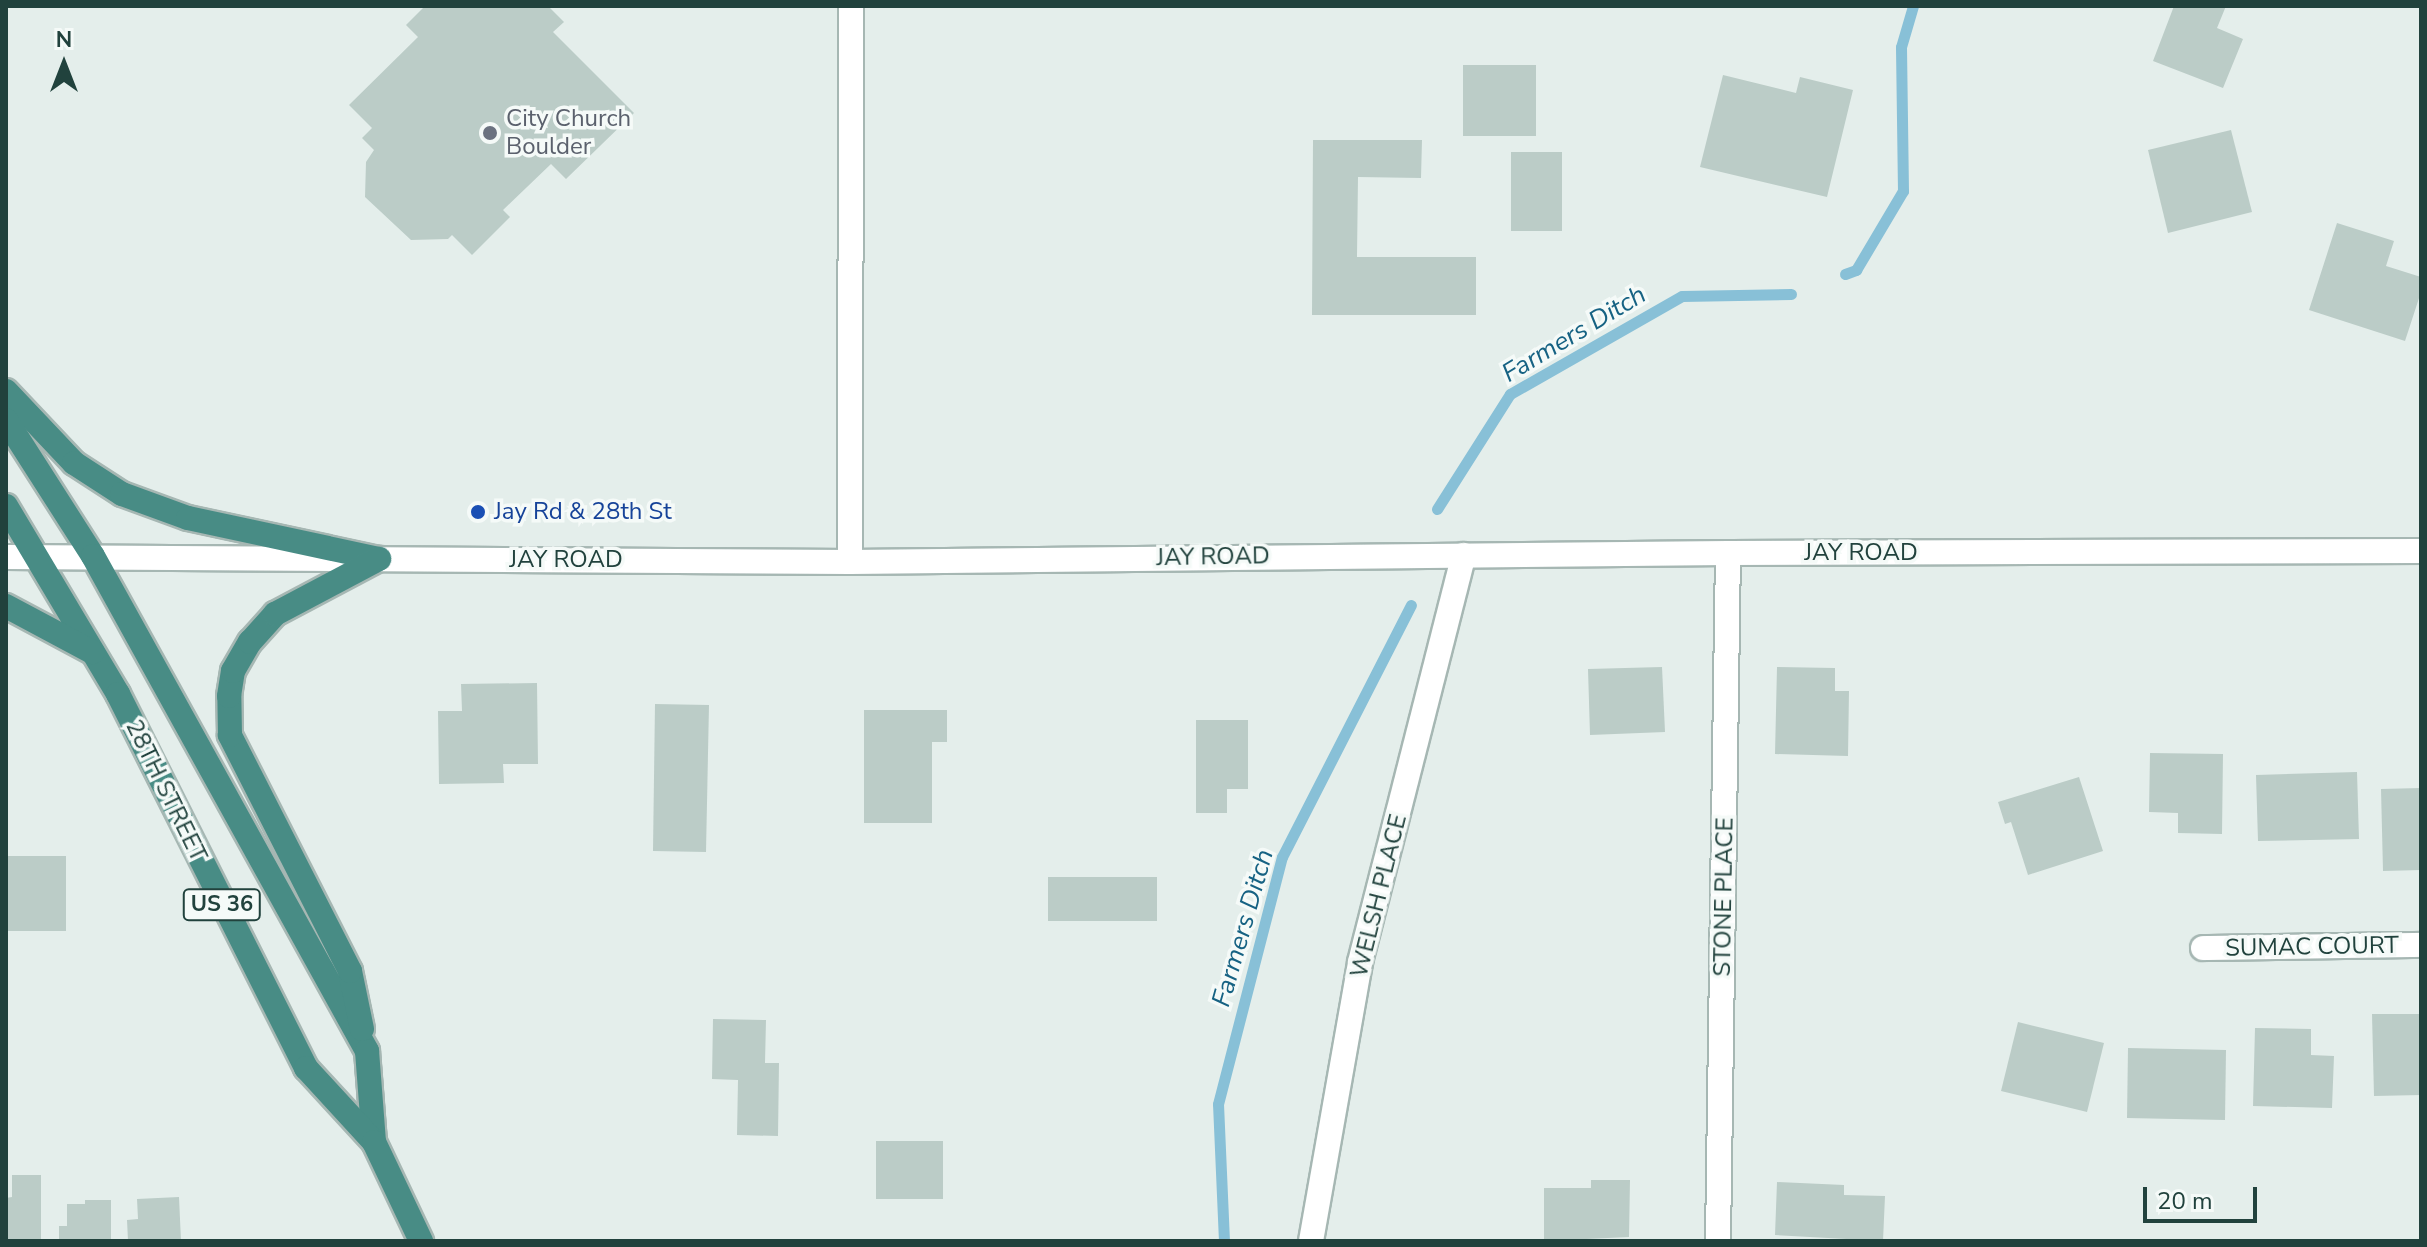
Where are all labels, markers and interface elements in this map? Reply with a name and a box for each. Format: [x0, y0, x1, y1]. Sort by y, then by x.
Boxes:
north arrow [24, 24, 104, 104]
text: N [56, 25, 72, 55]
place label: City Church Boulder [506, 105, 631, 161]
marker: City Church Boulder [481, 124, 499, 142]
water label: Farmers Ditch [1496, 279, 1652, 389]
place label: Jay Rd & 28th St [494, 498, 672, 526]
marker: Jay Rd & 28th St [469, 503, 487, 521]
street label: JAY ROAD [1804, 539, 1918, 567]
street label: JAY ROAD [1156, 542, 1270, 572]
street label: JAY ROAD [509, 546, 623, 574]
street label: 28TH STREET [119, 715, 213, 867]
street label: WELSH PLACE [1345, 811, 1413, 981]
street label: STONE PLACE [1708, 817, 1740, 977]
water label: Farmers Ditch [1206, 846, 1280, 1010]
road number: US 36 [182, 887, 262, 923]
street label: SUMAC COURT [2225, 931, 2399, 963]
scale bar [2147, 1171, 2261, 1221]
text: 20 m [2157, 1185, 2213, 1217]

